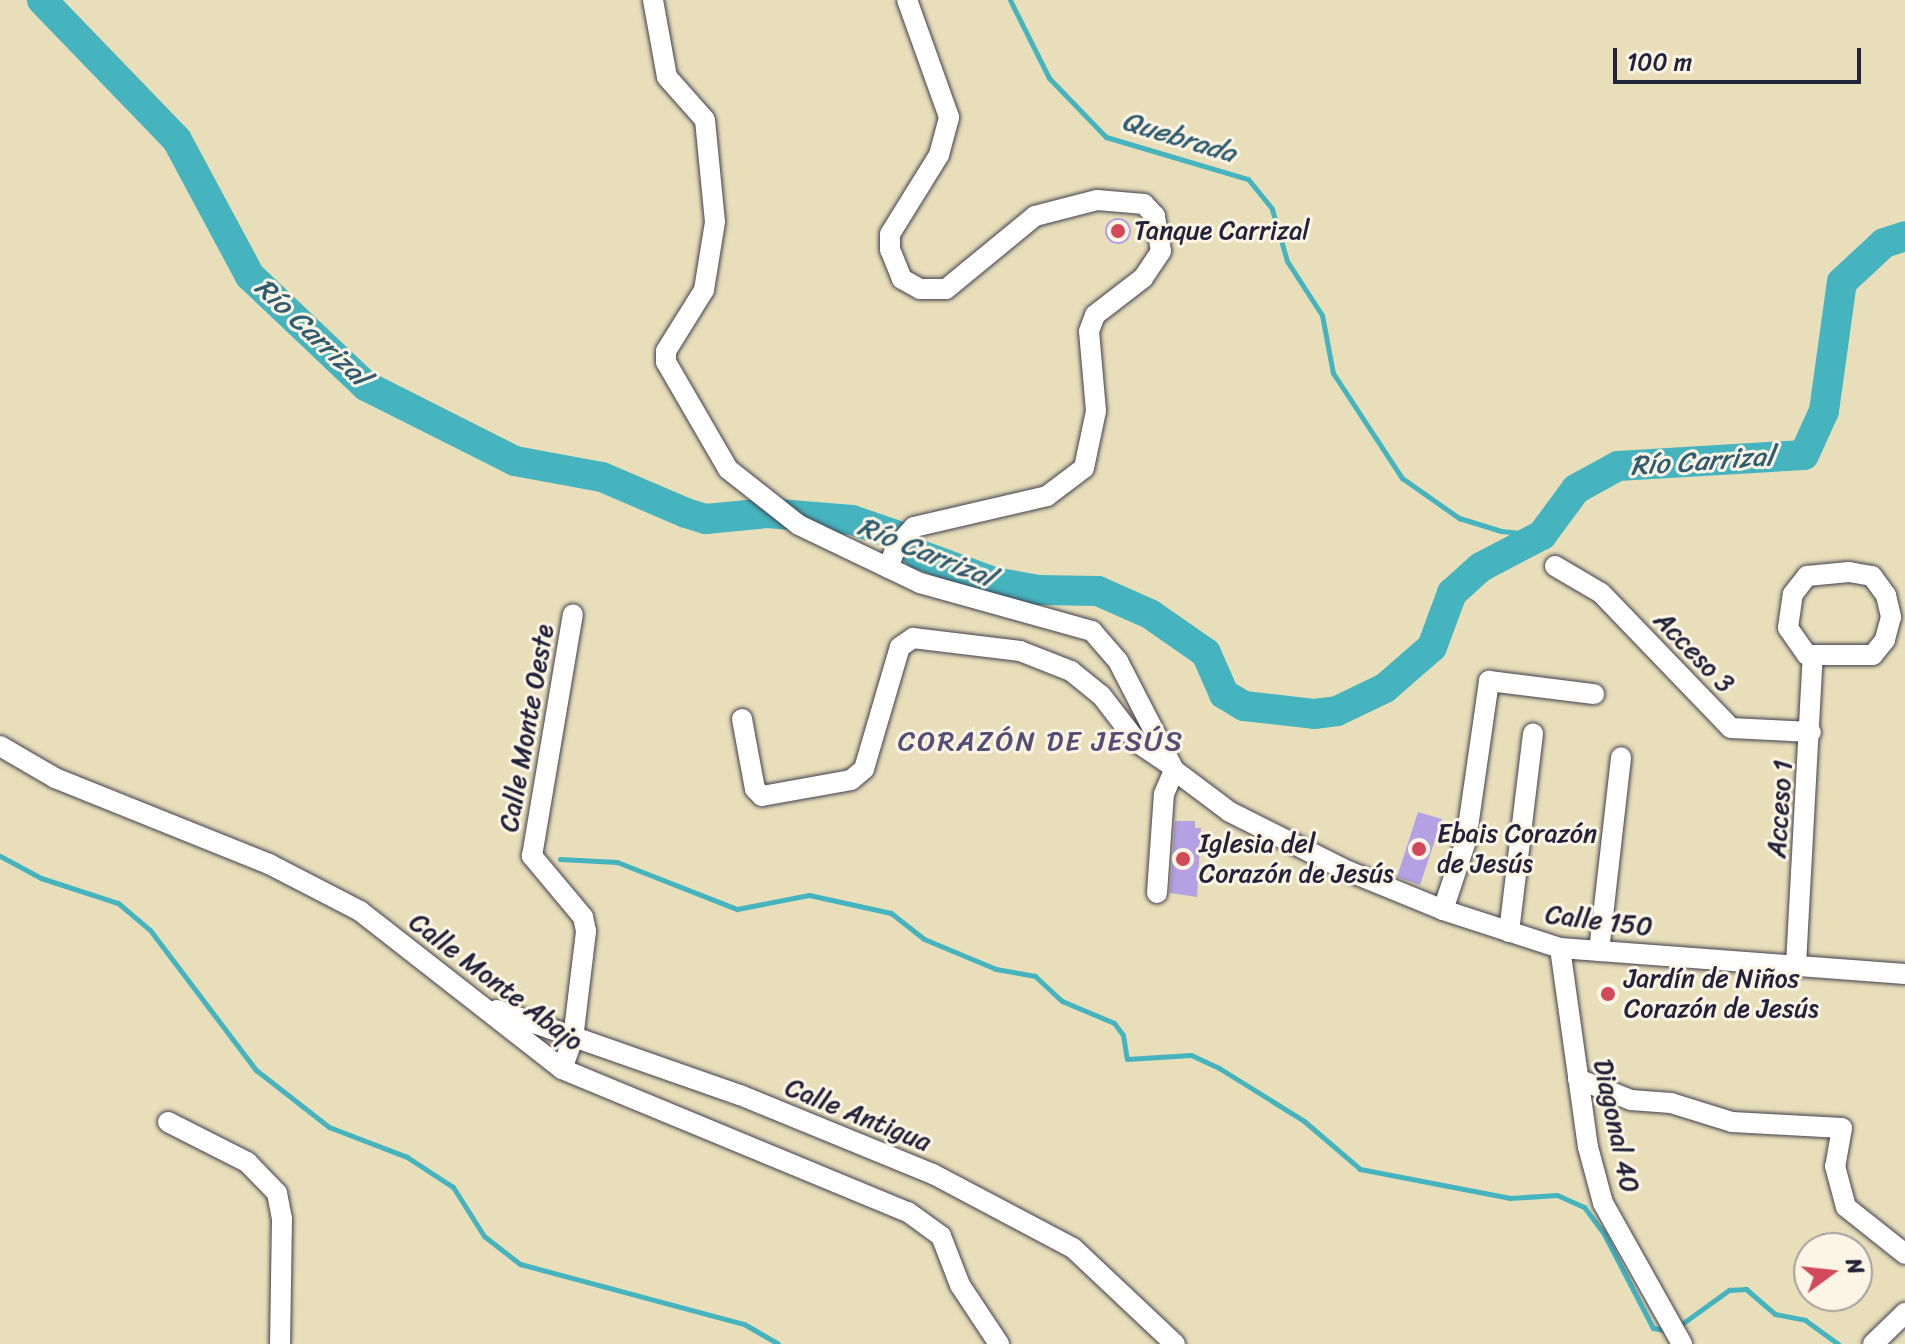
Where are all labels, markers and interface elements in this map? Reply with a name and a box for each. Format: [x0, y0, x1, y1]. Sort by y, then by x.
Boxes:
scale bar [1617, 32, 1865, 82]
text: 100 m [1627, 41, 1692, 83]
water label: Quebrada [1118, 104, 1240, 170]
place label: Tanque Carrizal [1134, 215, 1310, 247]
marker: Tanque Carrizal [1109, 222, 1127, 240]
water label: Río Carrizal [248, 271, 376, 393]
water label: Río Carrizal [1629, 439, 1775, 483]
water label: Río Carrizal [853, 509, 999, 595]
street label: Acceso 3 [1648, 605, 1740, 699]
street label: Calle Monte Oeste [493, 621, 561, 835]
district label: CORAZÓN DE JESÚS [899, 724, 1183, 758]
street label: Acceso 1 [1761, 759, 1799, 859]
place label: Ebais Corazón de Jesús [1437, 818, 1597, 880]
place label: Iglesia del Corazón de Jesús [1199, 828, 1396, 890]
marker: Ebais Corazón de Jesús [1408, 838, 1430, 860]
marker: Iglesia del Corazón de Jesús [1174, 850, 1192, 868]
street label: Calle 150 [1544, 899, 1654, 943]
street label: Calle Monte Abajo [403, 906, 589, 1058]
place label: Jardín de Niños Corazón de Jesús [1624, 963, 1821, 1024]
marker: Jardín de Niños Corazón de Jesús [1599, 985, 1617, 1003]
street label: Diagonal 40 [1587, 1056, 1645, 1196]
street label: Calle Antigua [781, 1072, 935, 1158]
north arrow [1793, 1232, 1873, 1312]
text: N [1834, 1254, 1876, 1279]

